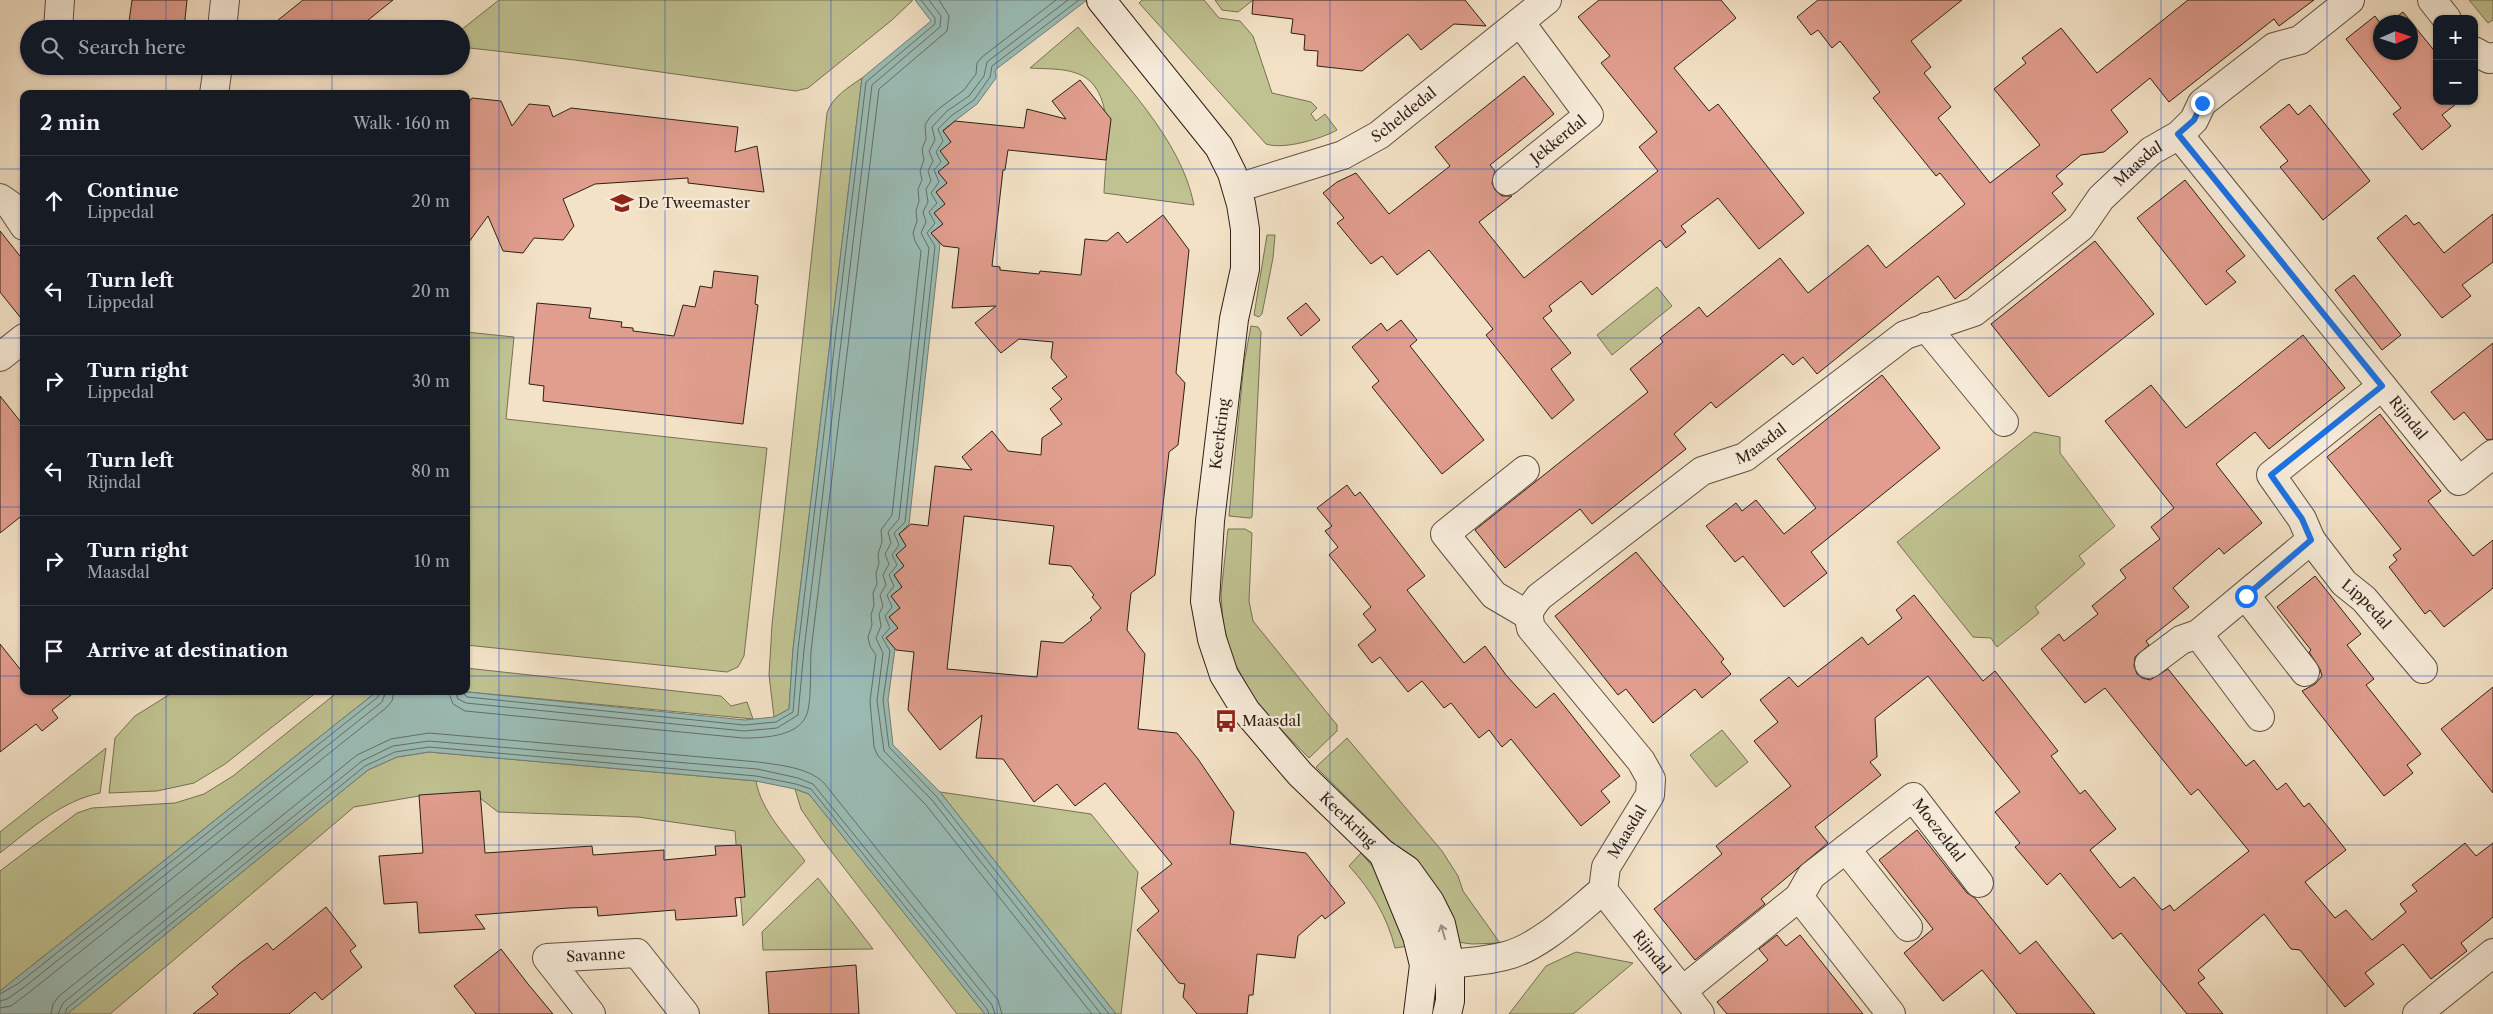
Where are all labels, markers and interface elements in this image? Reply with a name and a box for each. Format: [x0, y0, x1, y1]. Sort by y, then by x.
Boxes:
north arrow [2373, 15, 2418, 60]
map controls [2433, 15, 2478, 105]
button: + [2433, 15, 2478, 60]
search box [20, 20, 470, 75]
icon: search [38, 34, 66, 62]
text: Search here [78, 36, 186, 59]
button: − [2433, 60, 2478, 105]
street label: Scheldedal [1368, 82, 1440, 146]
route end [2191, 92, 2214, 115]
text: 2 min [40, 110, 100, 135]
street label: Jekkerdal [1525, 111, 1590, 169]
text: Walk · 160 m [353, 113, 450, 133]
street label: Maasdal [2109, 136, 2166, 190]
text: Continue [87, 179, 179, 202]
icon: ahead [40, 187, 68, 215]
school or university icon: De Tweemaster [609, 190, 635, 216]
text: 20 m [411, 191, 450, 211]
place label: De Tweemaster [638, 193, 751, 212]
text: Lippedal [87, 202, 154, 222]
text: Turn left [87, 269, 174, 292]
icon: left [40, 277, 68, 305]
text: 20 m [411, 281, 450, 301]
text: Lippedal [87, 292, 154, 312]
text: Turn right [87, 359, 188, 382]
icon: right [40, 367, 68, 395]
text: 30 m [412, 371, 450, 391]
text: Lippedal [87, 382, 154, 402]
street label: Rijndal [2385, 392, 2432, 444]
street label: Keerkring [1206, 397, 1233, 470]
street label: Maasdal [1733, 419, 1790, 468]
text: Turn left [87, 449, 174, 472]
icon: left [40, 457, 68, 485]
text: 80 m [411, 461, 450, 481]
text: Rijndal [87, 472, 141, 492]
text: Turn right [87, 539, 188, 562]
icon: right [40, 547, 68, 575]
text: 10 m [414, 551, 450, 571]
text: Maasdal [87, 562, 150, 582]
street label: Lippedal [2338, 575, 2396, 633]
route start [2235, 585, 2258, 608]
icon: arrive [40, 637, 68, 665]
text: Arrive at destination [87, 639, 288, 662]
bus stop icon: Maasdal [1213, 708, 1239, 734]
place label: Maasdal [1242, 711, 1301, 730]
street label: Keerkring [1316, 788, 1380, 851]
street label: Moezeldal [1909, 794, 1969, 866]
street label: Maasdal [1604, 801, 1651, 862]
one-way arrow [1437, 924, 1447, 940]
street label: Rijndal [1629, 926, 1676, 978]
street label: Savanne [566, 944, 626, 966]

